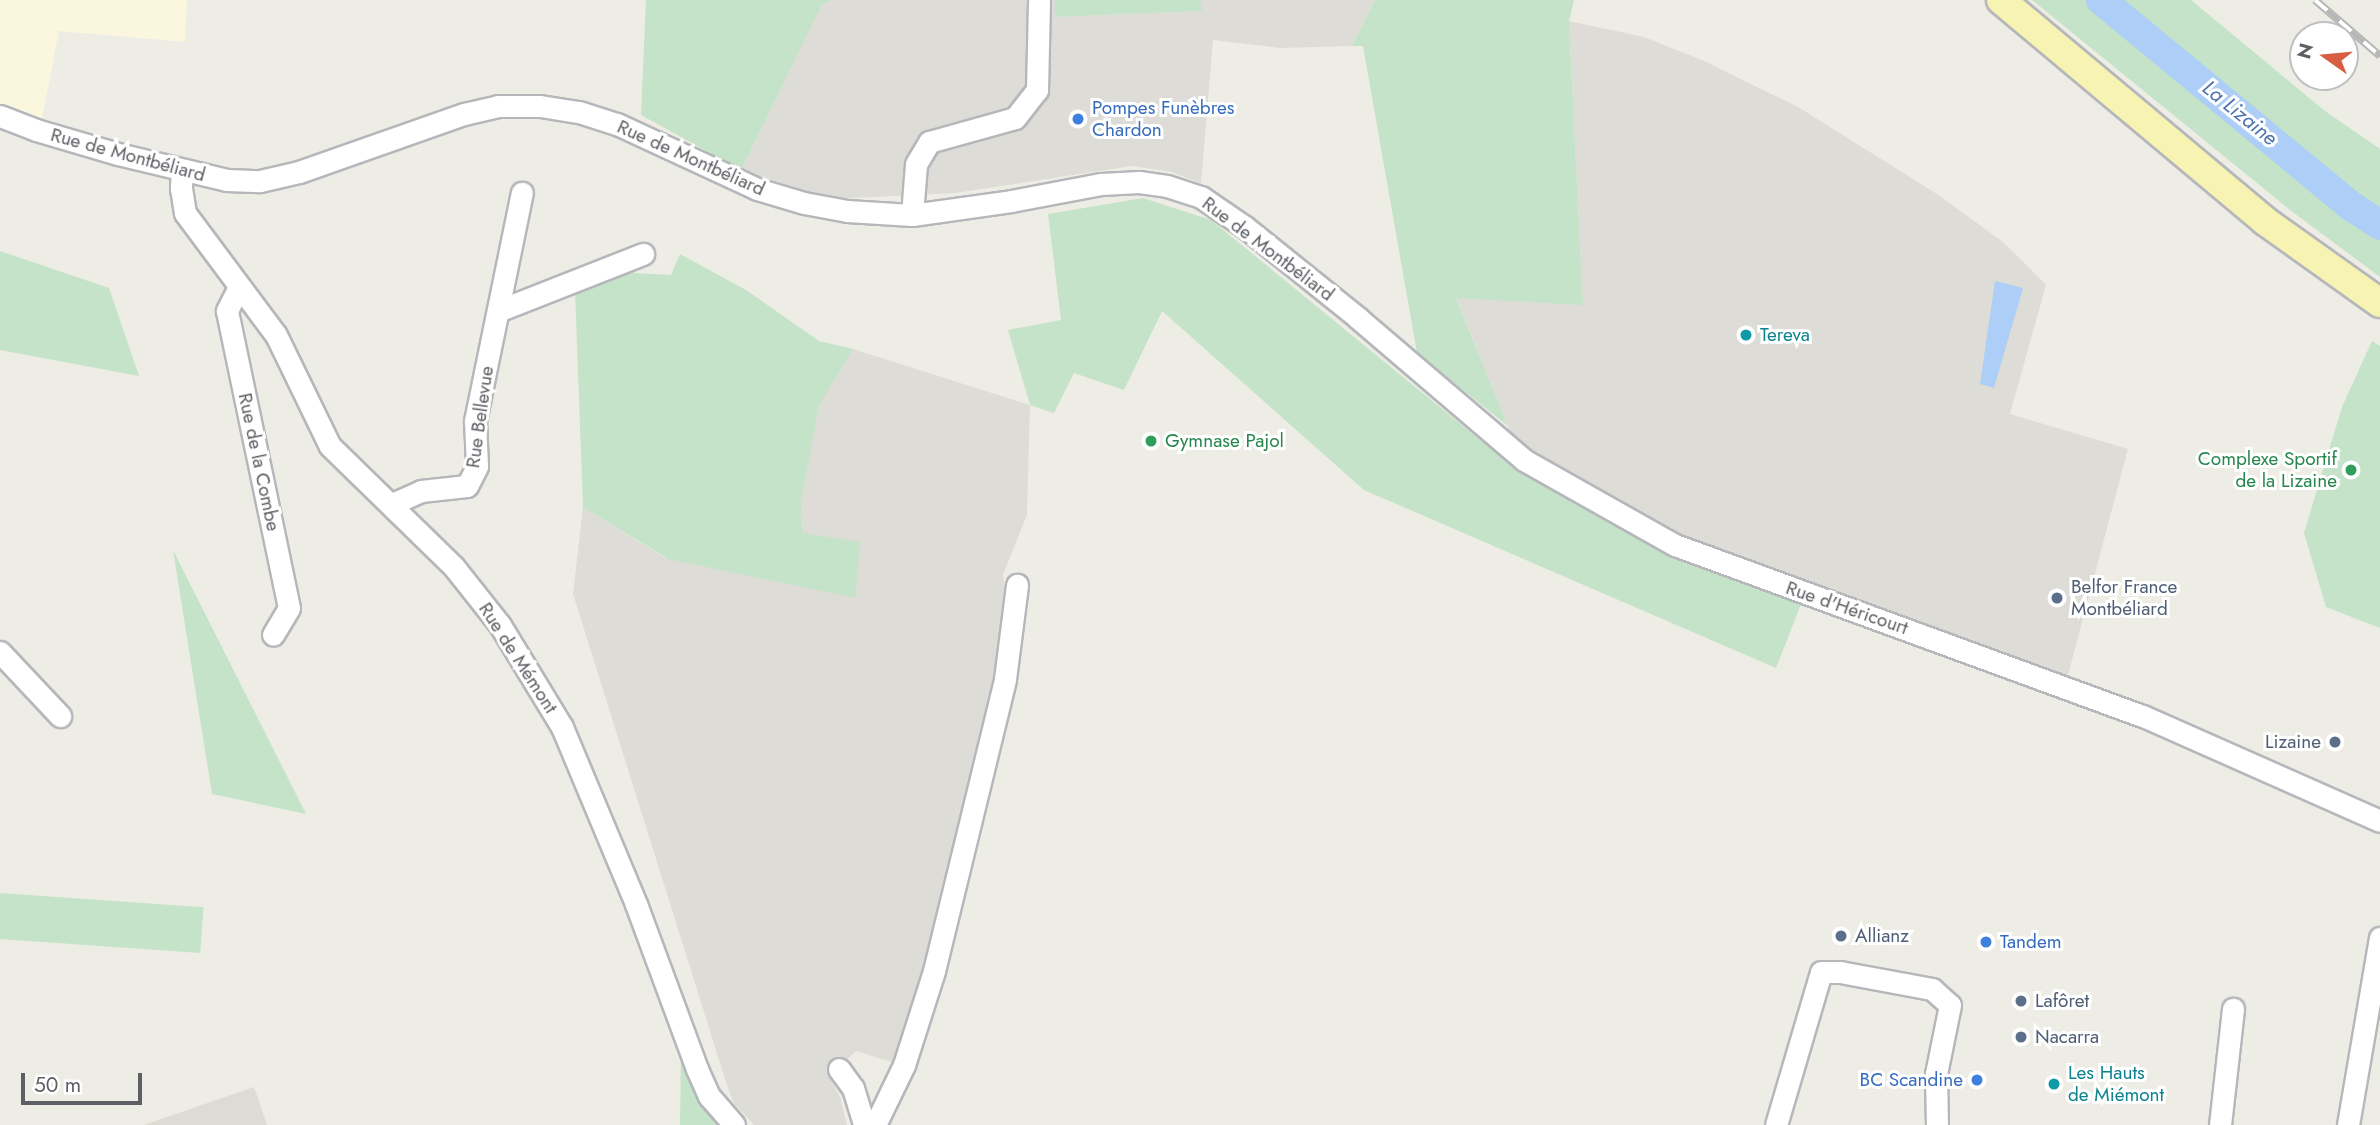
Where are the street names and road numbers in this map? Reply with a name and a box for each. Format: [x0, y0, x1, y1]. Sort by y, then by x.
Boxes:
street label: Rue de Montbéliard [614, 115, 768, 201]
street label: Rue de Montbéliard [48, 123, 208, 187]
street label: Rue de Montbéliard [1198, 192, 1338, 306]
street label: Rue Bellevue [462, 364, 498, 470]
street label: Rue de la Combe [233, 391, 285, 533]
street label: Rue d'Héricourt [1783, 576, 1911, 640]
street label: Rue de Mémont [474, 598, 562, 718]

